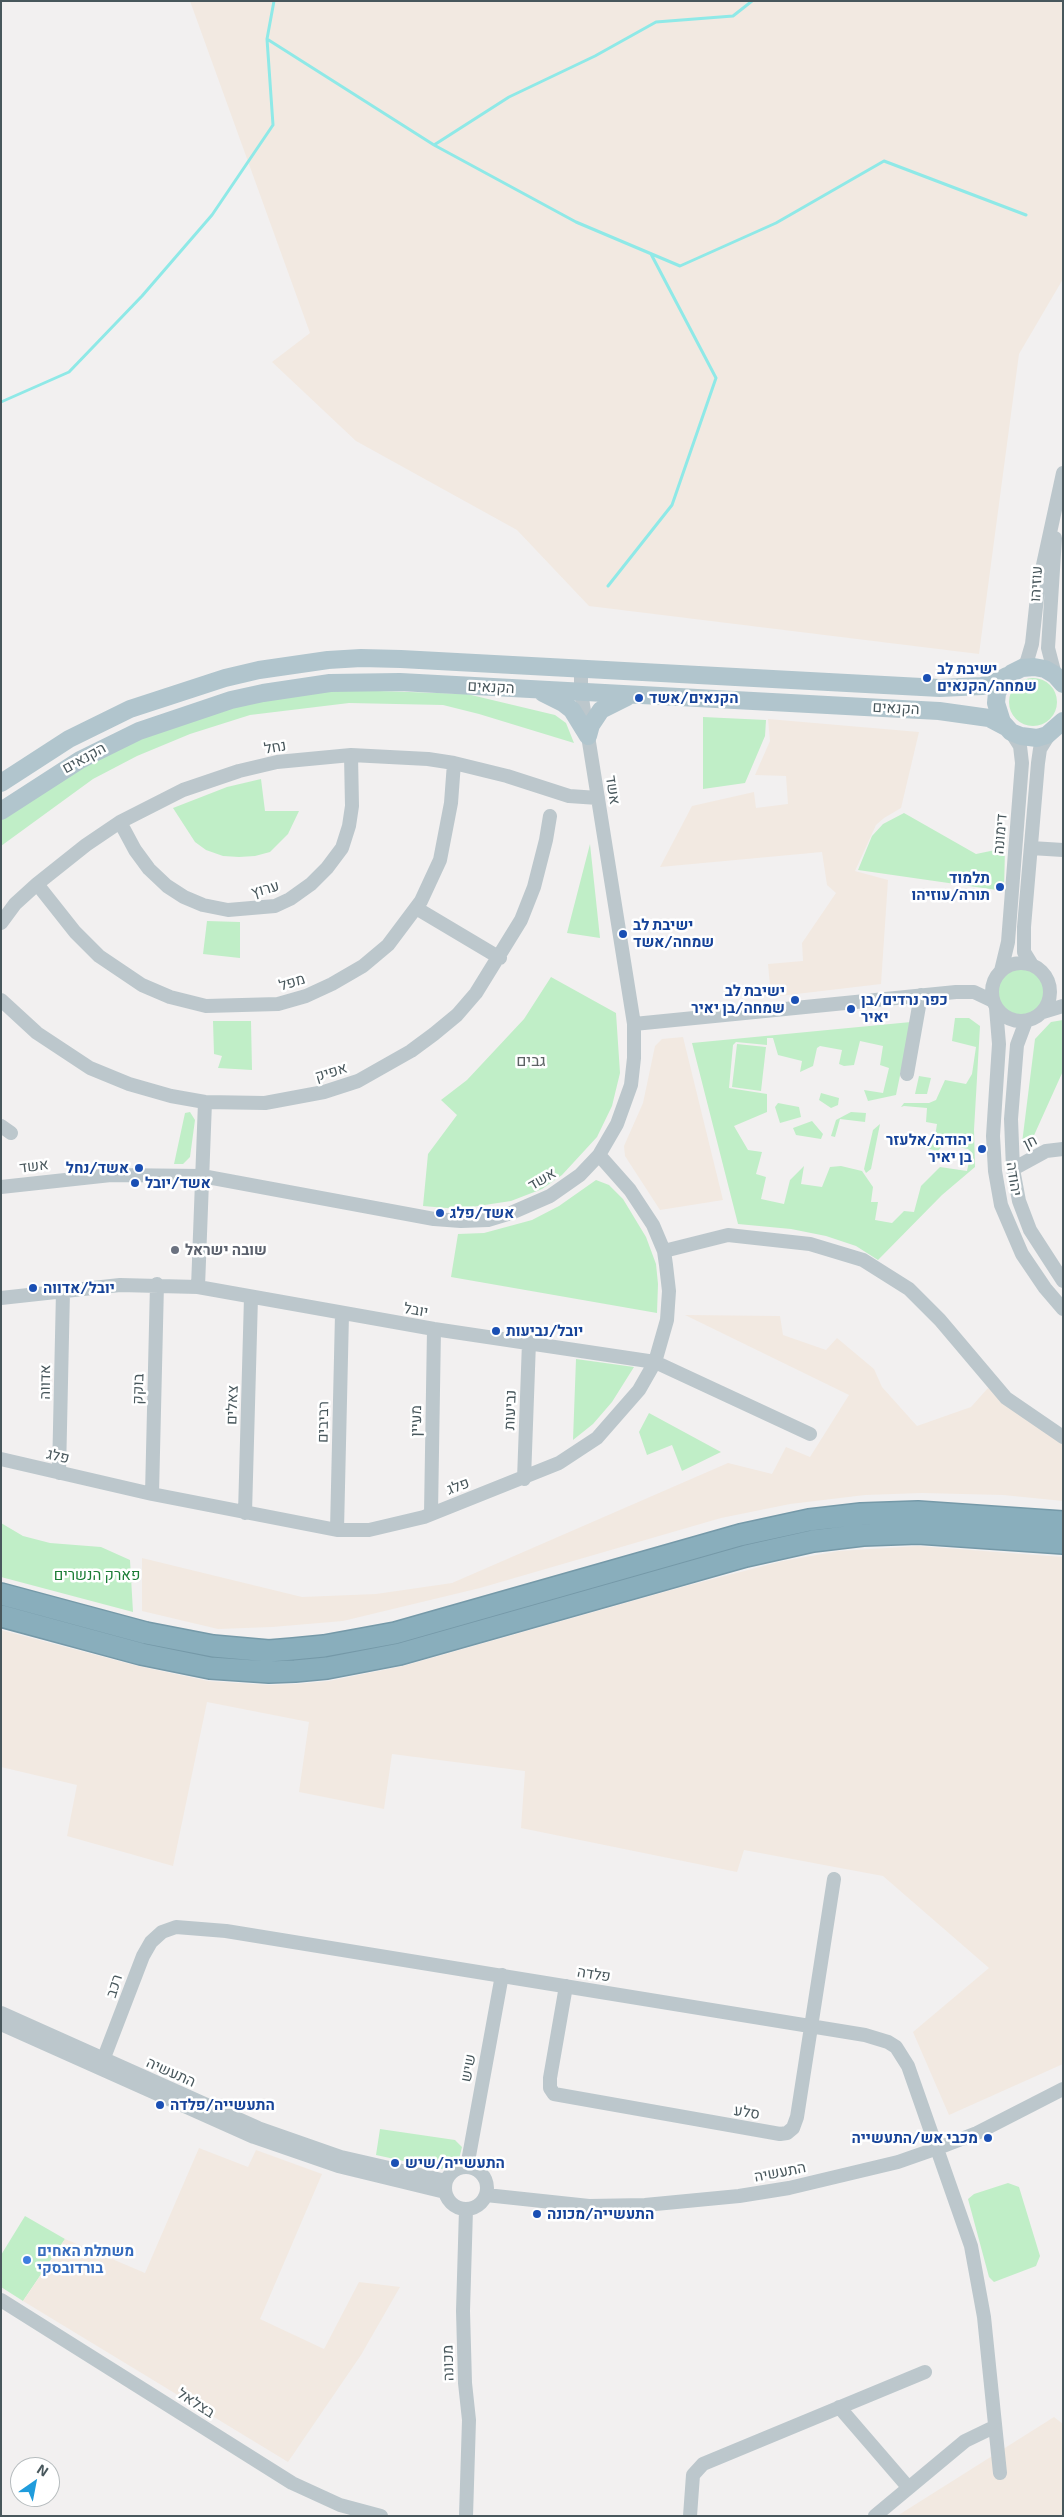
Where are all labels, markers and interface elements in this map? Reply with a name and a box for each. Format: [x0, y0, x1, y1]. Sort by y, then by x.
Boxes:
street label: עוזיהו [1026, 565, 1046, 603]
place label: ישיבת לב שמחה/הקנאים [937, 660, 1037, 695]
marker: ישיבת לב שמחה/הקנאים [921, 672, 933, 684]
street label: הקנאים [467, 677, 515, 697]
place label: הקנאים/אשד [649, 689, 739, 707]
marker: הקנאים/אשד [633, 692, 645, 704]
street label: הקנאים [872, 698, 920, 718]
street label: נחל [262, 736, 288, 758]
street label: הקנאים [59, 739, 109, 777]
street label: אשד [602, 774, 624, 806]
street label: דימונה [989, 813, 1011, 855]
place label: תלמוד תורה/עוזיהו [911, 869, 990, 904]
street label: ערוץ [249, 877, 281, 901]
marker: תלמוד תורה/עוזיהו [994, 881, 1006, 893]
place label: ישיבת לב שמחה/אשד [633, 916, 714, 951]
marker: ישיבת לב שמחה/אשד [617, 928, 629, 940]
street label: מפל [277, 970, 307, 994]
place label: ישיבת לב שמחה/בן יאיר [691, 982, 785, 1017]
place label: כפר נרדים/בן יאיר [861, 991, 948, 1026]
marker: ישיבת לב שמחה/בן יאיר [789, 994, 801, 1006]
marker: כפר נרדים/בן יאיר [845, 1003, 857, 1015]
district label: גבים [516, 1051, 546, 1071]
street label: אפיק [313, 1059, 349, 1085]
place label: יהודה/אלעזר בן יאיר [886, 1131, 972, 1166]
street label: חן [1020, 1131, 1040, 1153]
marker: יהודה/אלעזר בן יאיר [976, 1143, 988, 1155]
street label: אשד [18, 1155, 50, 1177]
place label: אשד/נחל [66, 1159, 129, 1177]
street label: יהודה [1002, 1161, 1026, 1197]
marker: אשד/נחל [133, 1162, 145, 1174]
street label: אשד [525, 1164, 559, 1194]
place label: אשד/יובל [145, 1174, 211, 1192]
marker: אשד/יובל [129, 1177, 141, 1189]
place label: אשד/פלג [450, 1204, 514, 1222]
marker: אשד/פלג [434, 1207, 446, 1219]
place label: שובה ישראל [185, 1241, 267, 1259]
marker: שובה ישראל [169, 1244, 181, 1256]
place label: יובל/אדווה [43, 1279, 115, 1297]
marker: יובל/אדווה [27, 1282, 39, 1294]
street label: יובל [402, 1299, 430, 1321]
place label: יובל/נביעות [506, 1322, 583, 1340]
marker: יובל/נביעות [490, 1325, 502, 1337]
street label: אדווה [36, 1364, 54, 1400]
street label: בוקק [128, 1373, 148, 1405]
street label: צאלים [222, 1385, 242, 1425]
street label: נביעות [500, 1390, 520, 1430]
street label: רביבים [314, 1401, 332, 1443]
street label: מעיין [407, 1405, 425, 1437]
street label: פלג [45, 1445, 71, 1467]
street label: פלג [444, 1473, 472, 1499]
park label: פארק הנשרים [54, 1566, 140, 1584]
street label: פלדה [576, 1962, 612, 1986]
street label: רכב [102, 1972, 126, 2000]
street label: שיש [456, 2052, 480, 2084]
street label: התעשיה [144, 2053, 198, 2091]
place label: התעשייה/פלדה [170, 2096, 275, 2114]
marker: התעשייה/פלדה [154, 2099, 166, 2111]
street label: סלע [733, 2101, 761, 2123]
place label: מכבי אש/התעשייה [851, 2129, 978, 2147]
marker: מכבי אש/התעשייה [982, 2132, 994, 2144]
place label: התעשייה/שיש [405, 2154, 505, 2172]
marker: התעשייה/שיש [389, 2157, 401, 2169]
street label: התעשיה [753, 2158, 807, 2186]
place label: התעשייה/מכונה [547, 2205, 654, 2223]
marker: התעשייה/מכונה [531, 2208, 543, 2220]
place label: משתלת האחים בורדובסקי [37, 2242, 134, 2277]
marker: משתלת האחים בורדובסקי [21, 2254, 33, 2266]
street label: מכונה [438, 2345, 458, 2381]
street label: בצלאל [174, 2384, 218, 2422]
north arrow [10, 2457, 60, 2507]
text: N [34, 2460, 52, 2480]

